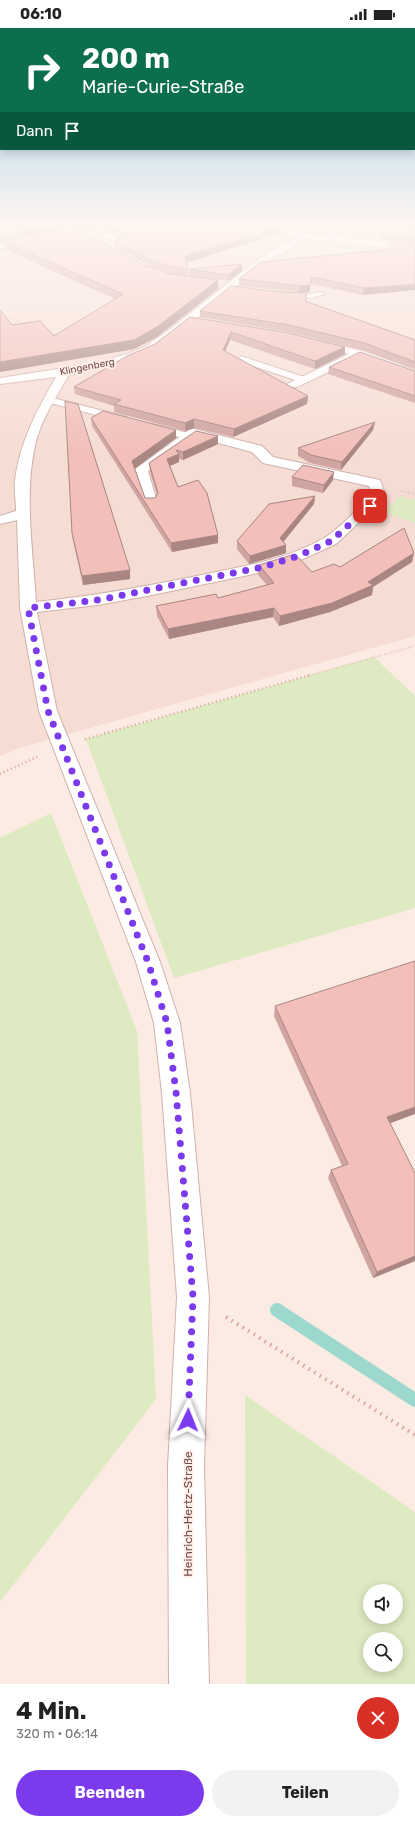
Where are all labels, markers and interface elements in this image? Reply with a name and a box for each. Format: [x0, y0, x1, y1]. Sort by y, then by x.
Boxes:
text: 06:10 [20, 5, 62, 23]
text: 200 m [82, 42, 170, 75]
icon: right [16, 44, 68, 96]
text: Marie-Curie-Straße [82, 76, 244, 98]
icon: arrive [61, 120, 83, 142]
text: Dann [16, 122, 53, 140]
street label: Klingenberg [59, 356, 116, 378]
pin [353, 489, 387, 523]
icon: arrive [359, 495, 381, 517]
position arrow [167, 1399, 209, 1441]
street label: Heinrich-Hertz-Straße [181, 1451, 195, 1577]
map controls [363, 1584, 403, 1672]
button: sound [363, 1584, 403, 1624]
button: search [363, 1632, 403, 1672]
text: 4 Min. [16, 1697, 87, 1725]
button: close [357, 1697, 399, 1739]
text: 320 m · 06:14 [16, 1726, 98, 1741]
button: Beenden [16, 1770, 204, 1816]
button: Teilen [212, 1770, 399, 1816]

